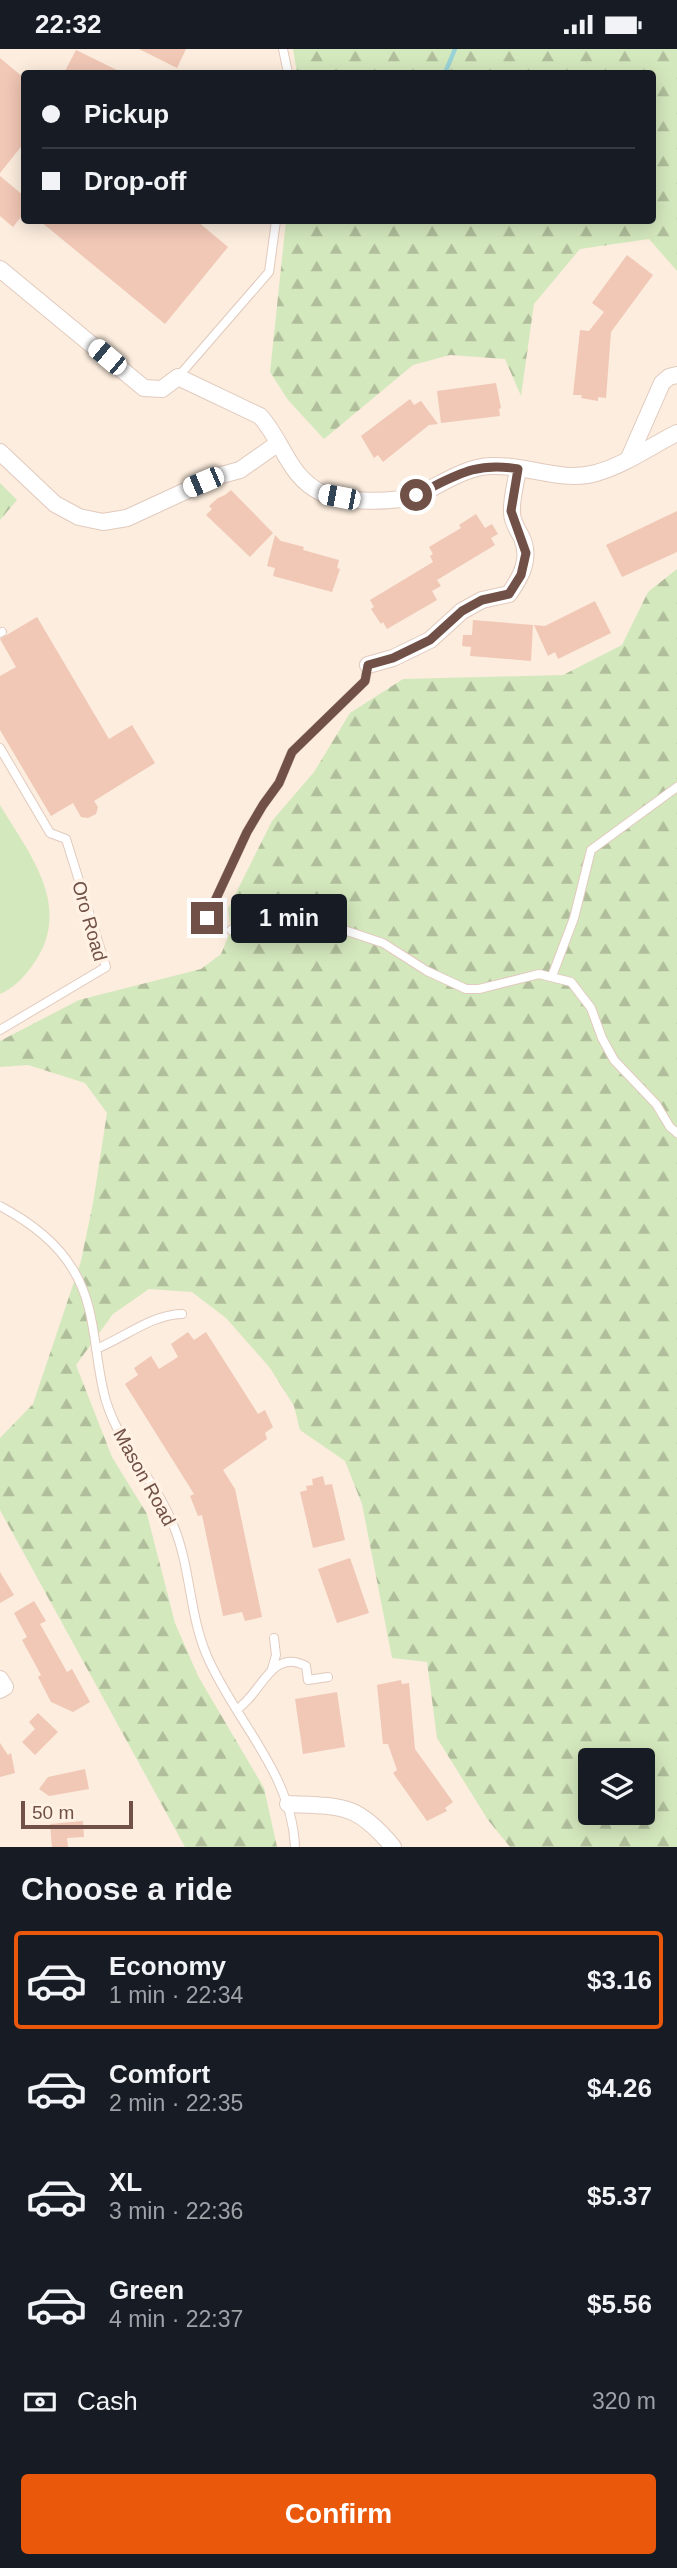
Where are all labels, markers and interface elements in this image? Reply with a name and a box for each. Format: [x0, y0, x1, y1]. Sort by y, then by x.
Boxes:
text: 22:32 [35, 9, 102, 39]
text: Pickup [84, 99, 169, 129]
text: Drop-off [84, 166, 187, 196]
car [85, 335, 130, 379]
car [180, 464, 227, 500]
route start [400, 479, 432, 511]
car [317, 483, 362, 511]
street label: Oro Road [68, 879, 111, 964]
callout: 1 min [232, 893, 347, 943]
route end [191, 902, 223, 934]
text: 1 min [259, 905, 319, 931]
street label: Mason Road [109, 1425, 180, 1529]
map controls [578, 1748, 655, 1825]
button: layers [578, 1748, 655, 1825]
scale bar [21, 1798, 133, 1830]
text: 50 m [32, 1802, 74, 1823]
text: Choose a ride [21, 1871, 233, 1907]
icon: car [25, 1949, 88, 2012]
text: Economy [109, 1951, 226, 1981]
text: $3.16 [587, 1965, 652, 1995]
text: 1 min · 22:34 [109, 1982, 243, 2008]
icon: car [25, 2057, 88, 2120]
text: Comfort [109, 2059, 210, 2089]
text: $4.26 [587, 2073, 652, 2103]
text: 2 min · 22:35 [109, 2090, 243, 2116]
icon: car [25, 2165, 88, 2228]
text: XL [109, 2167, 142, 2197]
text: $5.37 [587, 2181, 652, 2211]
text: 3 min · 22:36 [109, 2198, 243, 2224]
icon: car [25, 2273, 88, 2336]
text: Green [109, 2275, 184, 2305]
text: $5.56 [587, 2289, 652, 2319]
text: 4 min · 22:37 [109, 2306, 243, 2332]
icon: cash [21, 2383, 59, 2421]
text: Cash [77, 2386, 138, 2416]
text: 320 m [592, 2388, 656, 2414]
button: Confirm [21, 2474, 656, 2554]

